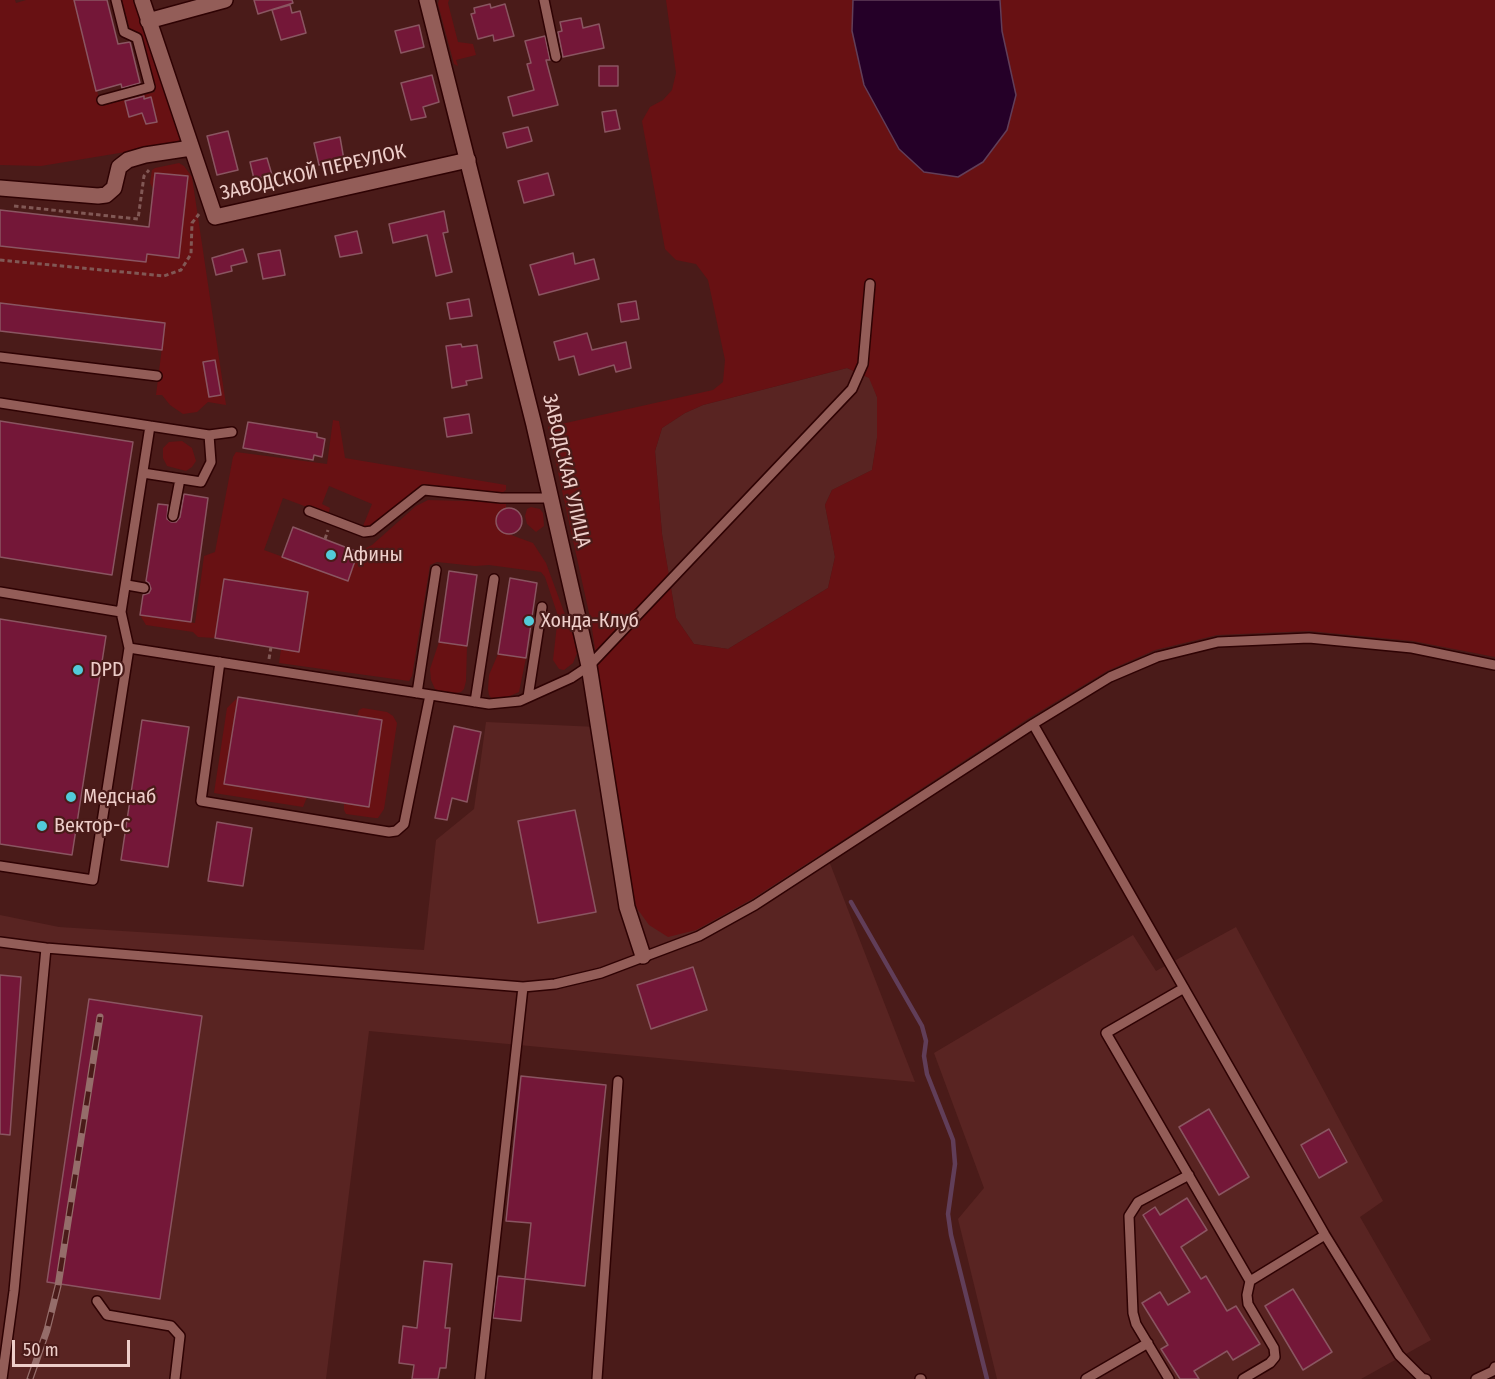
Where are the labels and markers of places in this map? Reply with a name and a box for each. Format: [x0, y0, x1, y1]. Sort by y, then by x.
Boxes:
place label: Афины [343, 543, 403, 567]
marker: Афины [324, 548, 338, 562]
place label: Хонда-Клуб [541, 609, 639, 633]
marker: Хонда-Клуб [522, 614, 536, 628]
place label: DPD [90, 658, 124, 682]
marker: DPD [71, 663, 85, 677]
place label: Медснаб [83, 785, 156, 809]
marker: Медснаб [64, 790, 78, 804]
place label: Вектор-С [54, 814, 131, 838]
marker: Вектор-С [35, 819, 49, 833]

